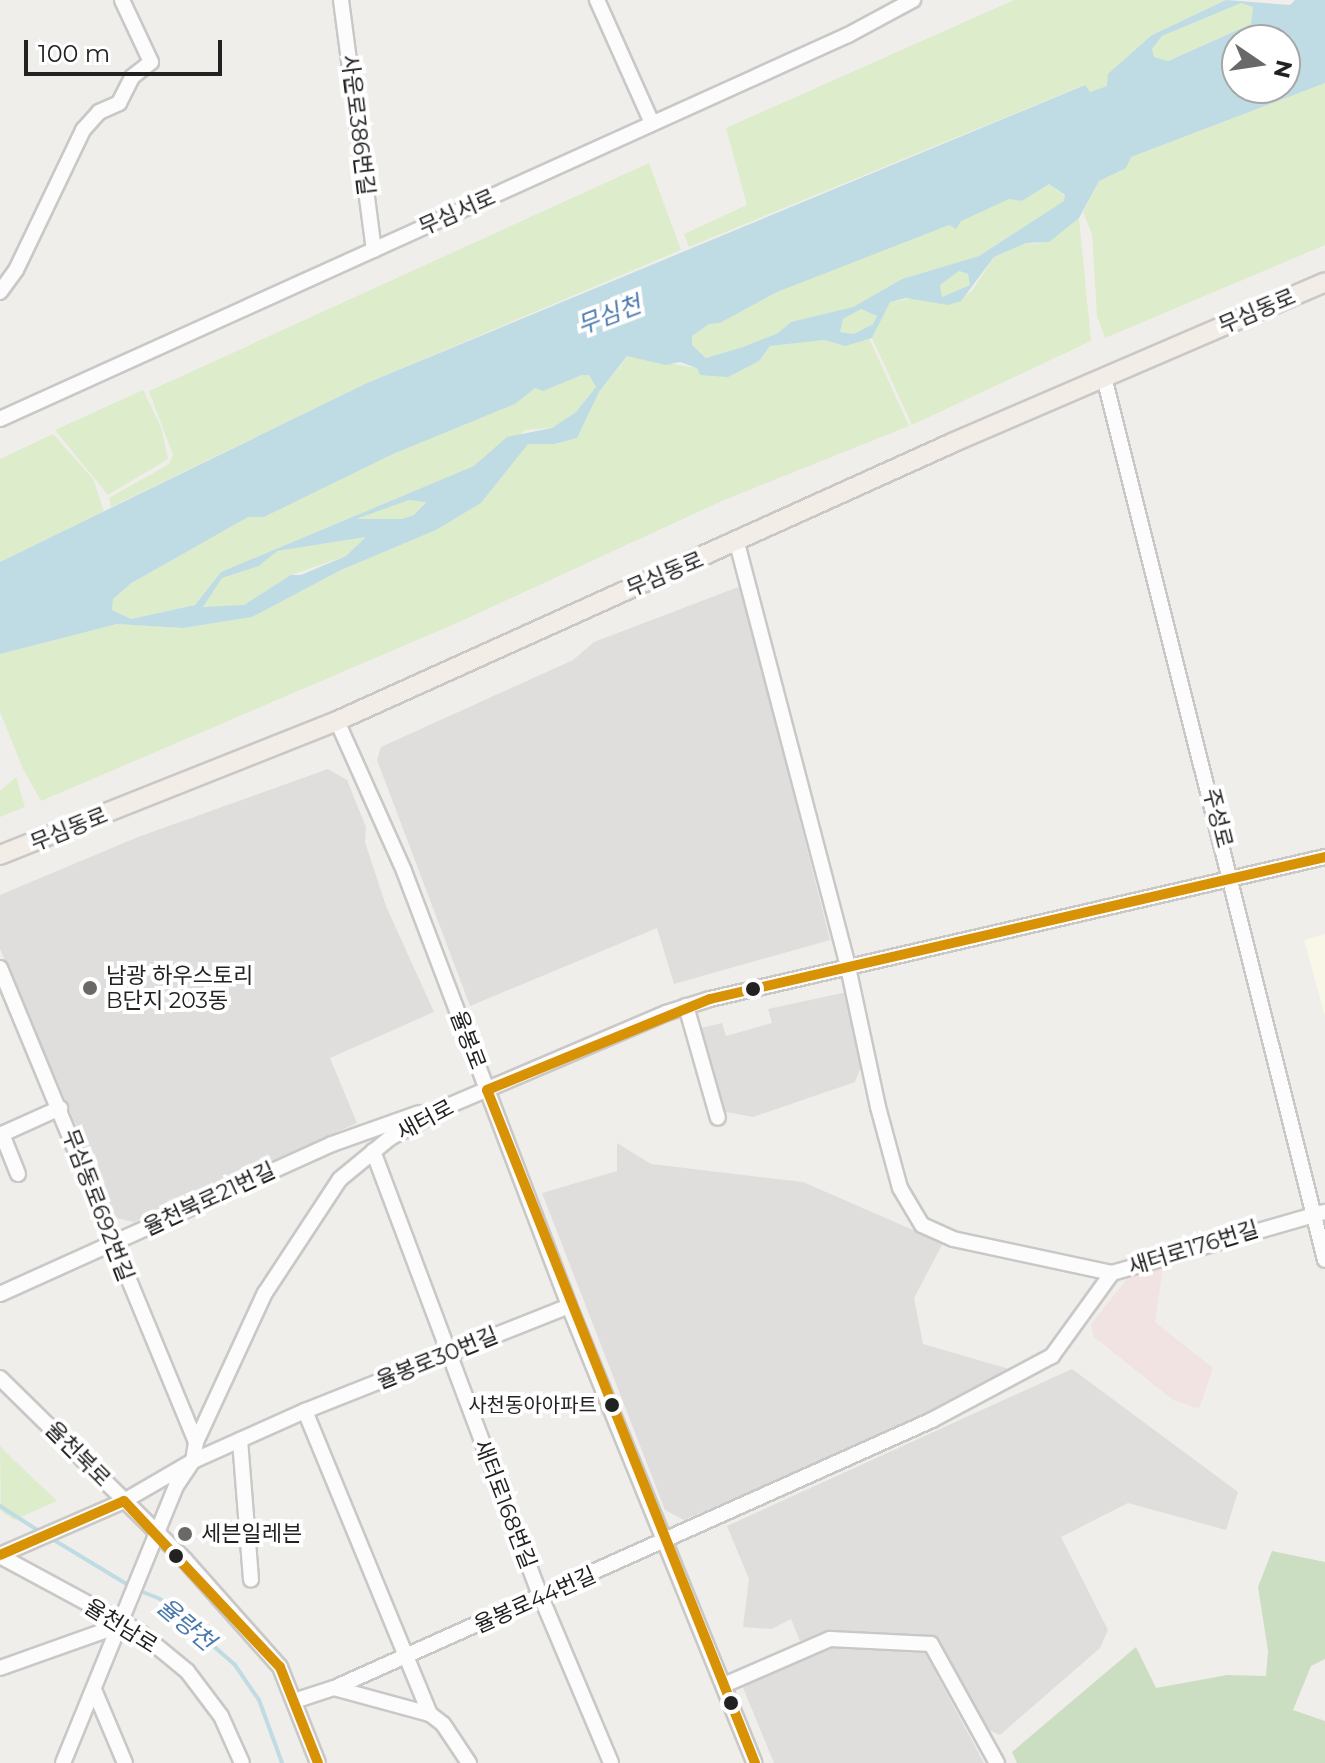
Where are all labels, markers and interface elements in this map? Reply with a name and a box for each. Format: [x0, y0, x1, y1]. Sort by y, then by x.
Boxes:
scale bar [28, 24, 226, 74]
north arrow [1221, 24, 1301, 104]
text: 100 m [38, 39, 110, 68]
street label: 사운로386번길 [336, 53, 380, 197]
text: N [1268, 57, 1298, 81]
street label: 무심서로 [415, 183, 499, 241]
street label: 무심동로 [1215, 283, 1299, 339]
water label: 무심천 [573, 290, 645, 340]
street label: 무심동로 [623, 546, 707, 602]
street label: 주성로 [1198, 785, 1238, 851]
street label: 무심동로 [27, 802, 111, 856]
place label: 남광 하우스토리 B단지 203동 [106, 962, 253, 1014]
marker: 남광 하우스토리 B단지 203동 [81, 979, 99, 997]
unlabelled marker [745, 981, 761, 997]
street label: 율봉로 [445, 1007, 491, 1073]
street label: 새터로 [392, 1094, 458, 1146]
street label: 무심동로692번길 [57, 1125, 139, 1285]
street label: 율천북로21번길 [139, 1157, 279, 1241]
street label: 새터로176번길 [1125, 1216, 1261, 1280]
street label: 율봉로30번길 [373, 1322, 501, 1394]
place label: 사천동아아파트 [468, 1393, 597, 1417]
marker: 사천동아아파트 [604, 1397, 620, 1413]
street label: 율천북로 [40, 1416, 116, 1492]
street label: 새터로168번길 [468, 1436, 542, 1572]
place label: 세븐일레븐 [201, 1521, 302, 1547]
marker: 세븐일레븐 [176, 1525, 194, 1543]
unlabelled marker [168, 1548, 184, 1564]
street label: 율봉로44번길 [470, 1561, 600, 1639]
water label: 율량천 [151, 1592, 221, 1656]
street label: 율천남로 [80, 1593, 162, 1659]
unlabelled marker [723, 1695, 739, 1711]

